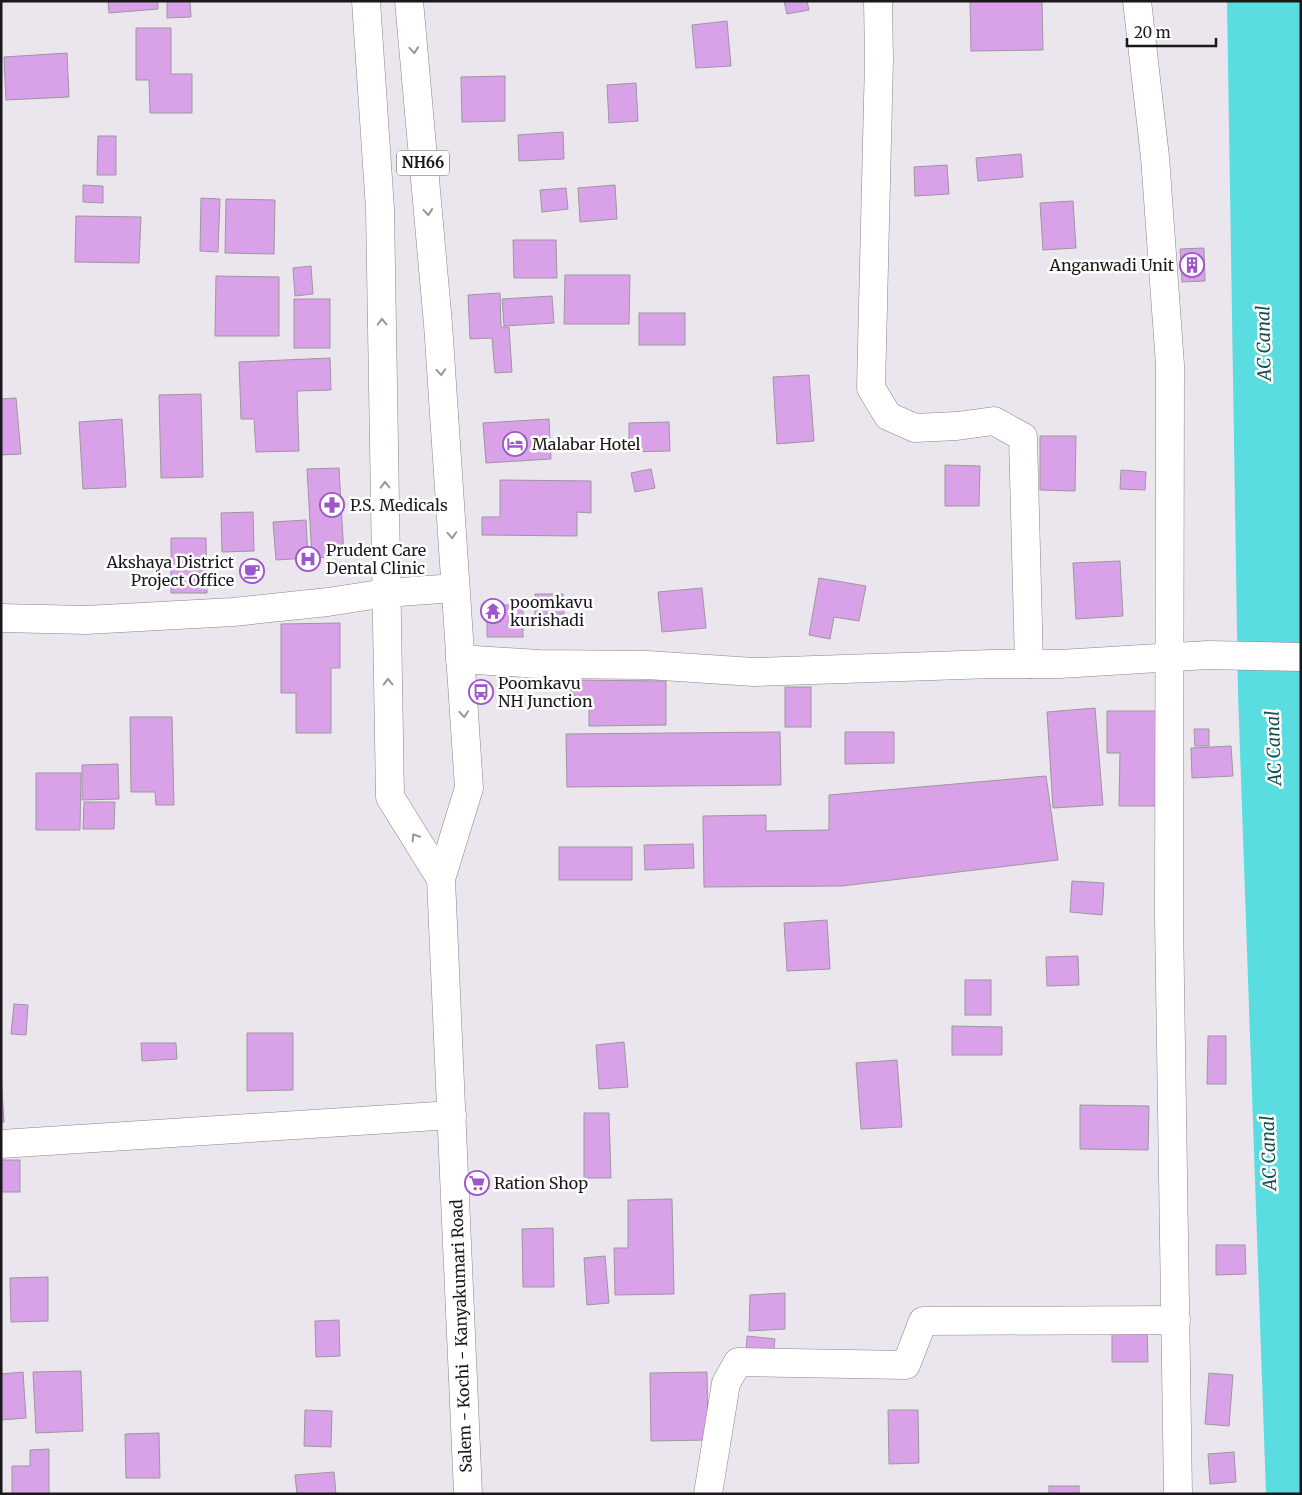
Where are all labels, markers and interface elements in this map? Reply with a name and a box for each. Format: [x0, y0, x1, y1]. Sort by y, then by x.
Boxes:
scale bar [1127, 15, 1216, 47]
text: 20 m [1134, 23, 1171, 42]
one-way arrow [408, 46, 419, 54]
road number: NH66 [397, 150, 449, 176]
one-way arrow [422, 208, 433, 216]
building icon: Anganwadi Unit [1179, 252, 1205, 278]
place label: Anganwadi Unit [1049, 255, 1175, 275]
water label: AC Canal [1251, 305, 1276, 383]
one-way arrow [377, 318, 387, 326]
one-way arrow [435, 369, 446, 377]
hotel icon: Malabar Hotel [502, 431, 528, 457]
place label: Malabar Hotel [532, 434, 640, 454]
one-way arrow [379, 481, 390, 489]
pharmacy icon: P.S. Medicals [319, 492, 345, 518]
place label: P.S. Medicals [350, 495, 448, 515]
one-way arrow [446, 531, 457, 539]
place label: Prudent Care Dental Clinic [326, 540, 426, 578]
hospital icon: Prudent Care Dental Clinic [295, 546, 321, 572]
place label: Akshaya District Project Office [105, 552, 235, 590]
cafe icon: Akshaya District Project Office [239, 558, 265, 584]
place label: poomkavu kurishadi [510, 592, 593, 630]
temple icon: poomkavu kurishadi [480, 598, 506, 624]
place label: Poomkavu NH Junction [498, 673, 593, 711]
one-way arrow [383, 678, 393, 686]
bus stop icon: Poomkavu NH Junction [468, 679, 494, 705]
one-way arrow [458, 710, 469, 718]
water label: AC Canal [1261, 710, 1286, 788]
one-way arrow [412, 834, 422, 843]
water label: AC Canal [1256, 1115, 1281, 1193]
supermarket icon: Ration Shop [464, 1170, 490, 1196]
place label: Ration Shop [494, 1173, 588, 1193]
street label: Salem - Kochi - Kanyakumari Road [446, 1199, 476, 1473]

